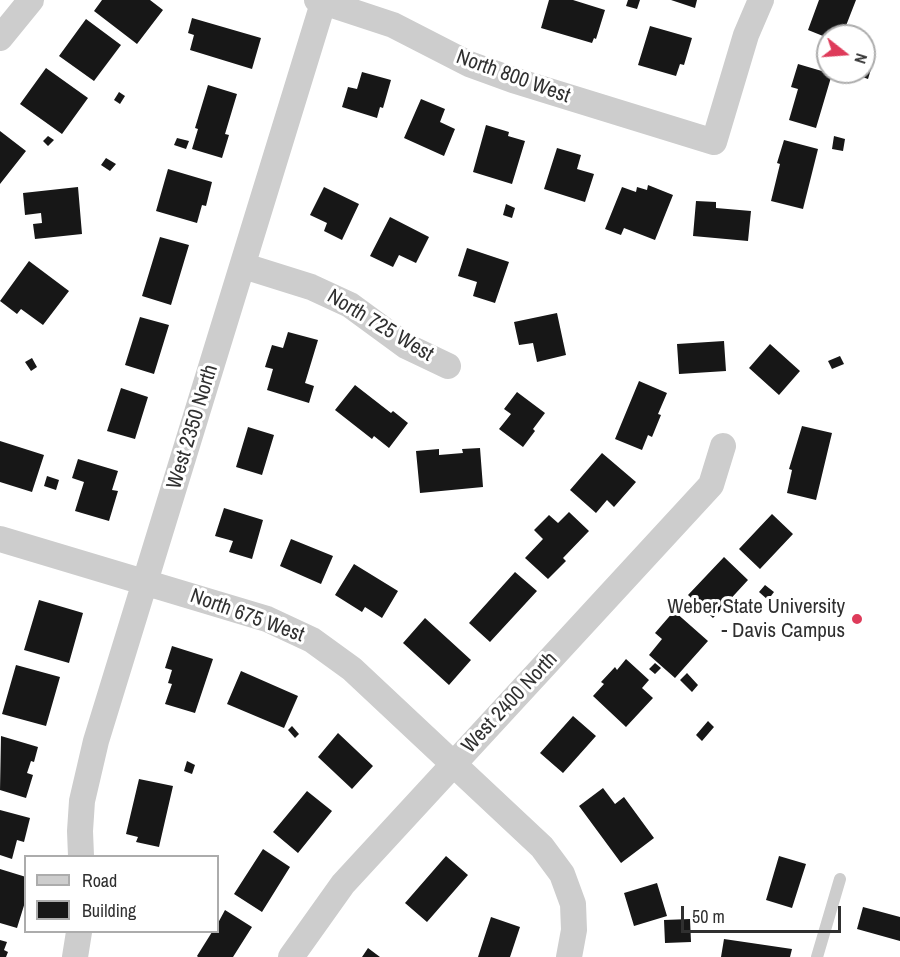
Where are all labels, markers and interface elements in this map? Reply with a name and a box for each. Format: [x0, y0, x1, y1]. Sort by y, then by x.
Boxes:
north arrow [816, 24, 876, 84]
street label: North 800 West [453, 45, 573, 109]
text: N [849, 51, 873, 66]
street label: North 725 West [322, 284, 438, 368]
street label: West 2350 North [162, 362, 224, 492]
street label: North 675 West [187, 584, 307, 648]
place label: Weber State University - Davis Campus [667, 594, 845, 644]
marker: Weber State University - Davis Campus [850, 612, 864, 626]
street label: West 2400 North [457, 647, 563, 759]
legend [24, 855, 219, 933]
text: Road [82, 868, 117, 893]
scale bar [684, 894, 844, 932]
text: Building [82, 898, 136, 923]
text: 50 m [692, 904, 725, 929]

